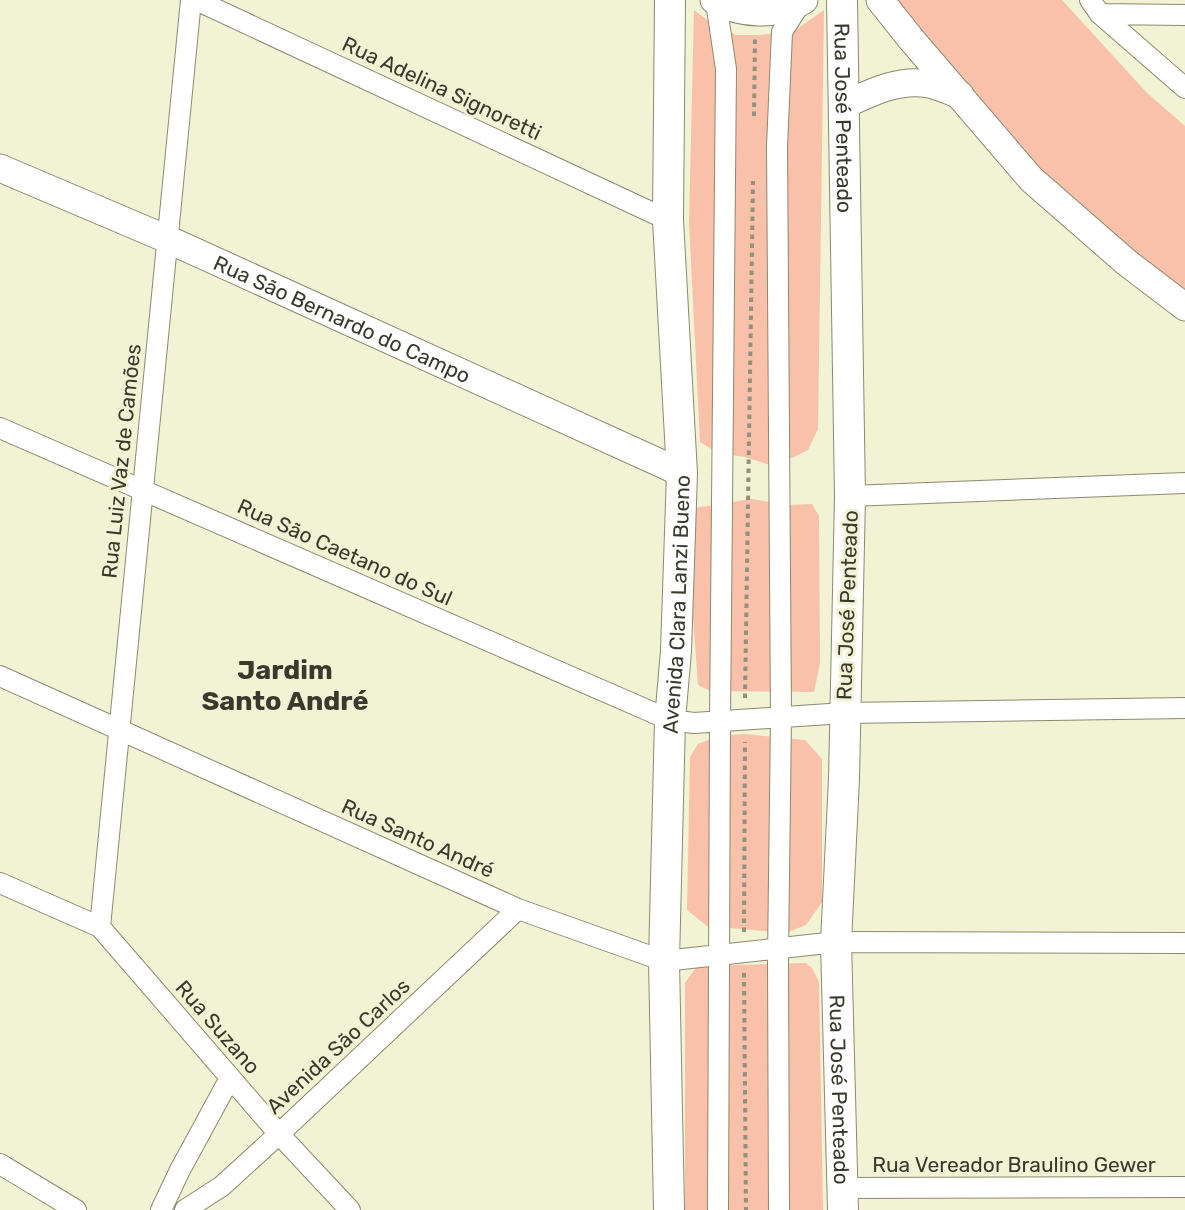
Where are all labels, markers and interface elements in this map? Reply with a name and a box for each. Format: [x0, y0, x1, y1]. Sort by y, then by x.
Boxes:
street label: Rua José Penteado [830, 23, 858, 213]
street label: Rua Adelina Signoretti [338, 31, 546, 145]
street label: Rua São Bernardo do Campo [210, 250, 475, 388]
street label: Rua Luiz Vaz de Camões [96, 342, 146, 580]
street label: Avenida Clara Lanzi Bueno [657, 474, 694, 734]
street label: Rua São Caetano do Sul [234, 493, 456, 611]
street label: Rua José Penteado [831, 510, 863, 700]
district label: Jardim Santo André [201, 654, 369, 717]
street label: Rua Santo André [338, 793, 498, 883]
street label: Avenida São Carlos [261, 973, 415, 1119]
street label: Rua Suzano [171, 975, 265, 1079]
street label: Rua José Penteado [825, 994, 855, 1185]
street label: Rua Vereador Braulino Gewer [872, 1152, 1156, 1177]

